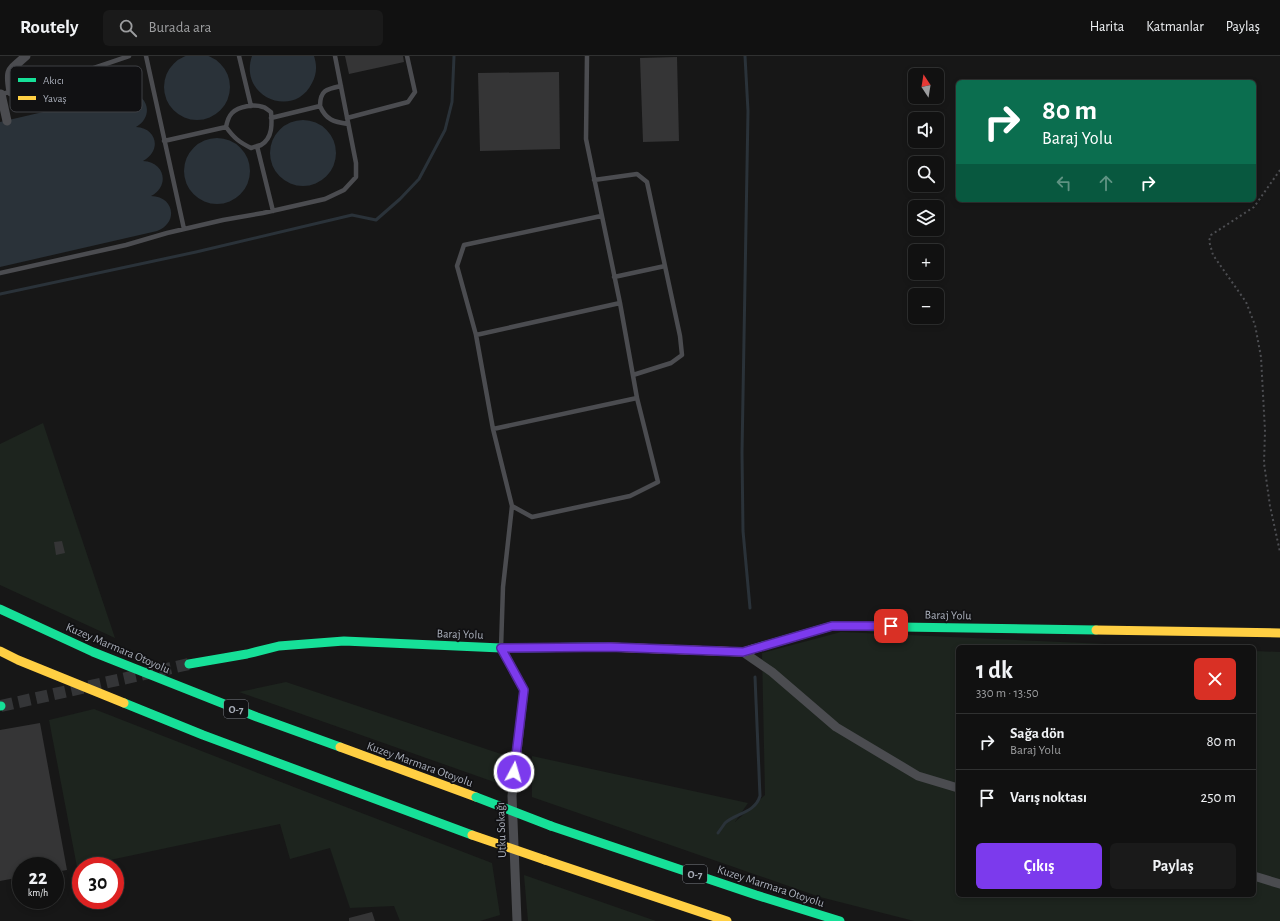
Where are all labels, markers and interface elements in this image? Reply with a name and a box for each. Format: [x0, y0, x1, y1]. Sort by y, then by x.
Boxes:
search box [103, 10, 383, 46]
icon: search [117, 17, 139, 39]
text: Routely [20, 18, 79, 37]
text: Burada ara [149, 20, 211, 35]
text: Harita [1090, 20, 1124, 34]
text: Katmanlar [1146, 20, 1204, 34]
text: Paylaş [1226, 20, 1260, 34]
legend [10, 66, 142, 112]
north arrow [908, 68, 944, 104]
map controls [908, 68, 944, 324]
text: Akıcı [43, 75, 64, 86]
text: Yavaş [43, 93, 67, 104]
icon: right [976, 96, 1028, 148]
text: 80 m [1042, 97, 1097, 125]
button: sound [908, 112, 944, 148]
text: Baraj Yolu [1042, 130, 1112, 148]
button: search [908, 156, 944, 192]
icon: left [1053, 172, 1075, 194]
icon: ahead [1095, 172, 1117, 194]
icon: right [1137, 172, 1159, 194]
button: layers [908, 200, 944, 236]
button: + [908, 244, 944, 280]
button: − [908, 288, 944, 324]
pin [874, 609, 908, 643]
street label: Baraj Yolu [924, 609, 972, 622]
icon: arrive [880, 615, 902, 637]
street label: Kuzey Marmara Otoyolu [64, 621, 172, 676]
street label: Baraj Yolu [436, 627, 484, 642]
button: close [1194, 658, 1236, 700]
text: 1 dk [976, 659, 1013, 683]
text: 330 m · 13:50 [976, 687, 1039, 700]
road number: O-7 [224, 700, 248, 718]
text: Sağa dön [1010, 726, 1064, 741]
icon: right [976, 731, 998, 753]
text: 80 m [1206, 734, 1236, 749]
street label: Kuzey Marmara Otoyolu [365, 739, 475, 790]
text: Baraj Yolu [1010, 744, 1061, 757]
position arrow [493, 751, 535, 793]
icon: arrive [976, 787, 998, 809]
text: Varış noktası [1010, 790, 1087, 805]
text: 250 m [1201, 790, 1236, 805]
street label: Utku Sokağı [494, 802, 508, 858]
button: Çıkış [976, 843, 1102, 889]
button: Paylaş [1110, 843, 1236, 889]
speed limit sign: 30 [72, 857, 124, 909]
street label: Kuzey Marmara Otoyolu [716, 863, 826, 910]
road number: O-7 [683, 865, 707, 883]
text: 22 [29, 868, 47, 888]
text: km/h [28, 888, 48, 898]

